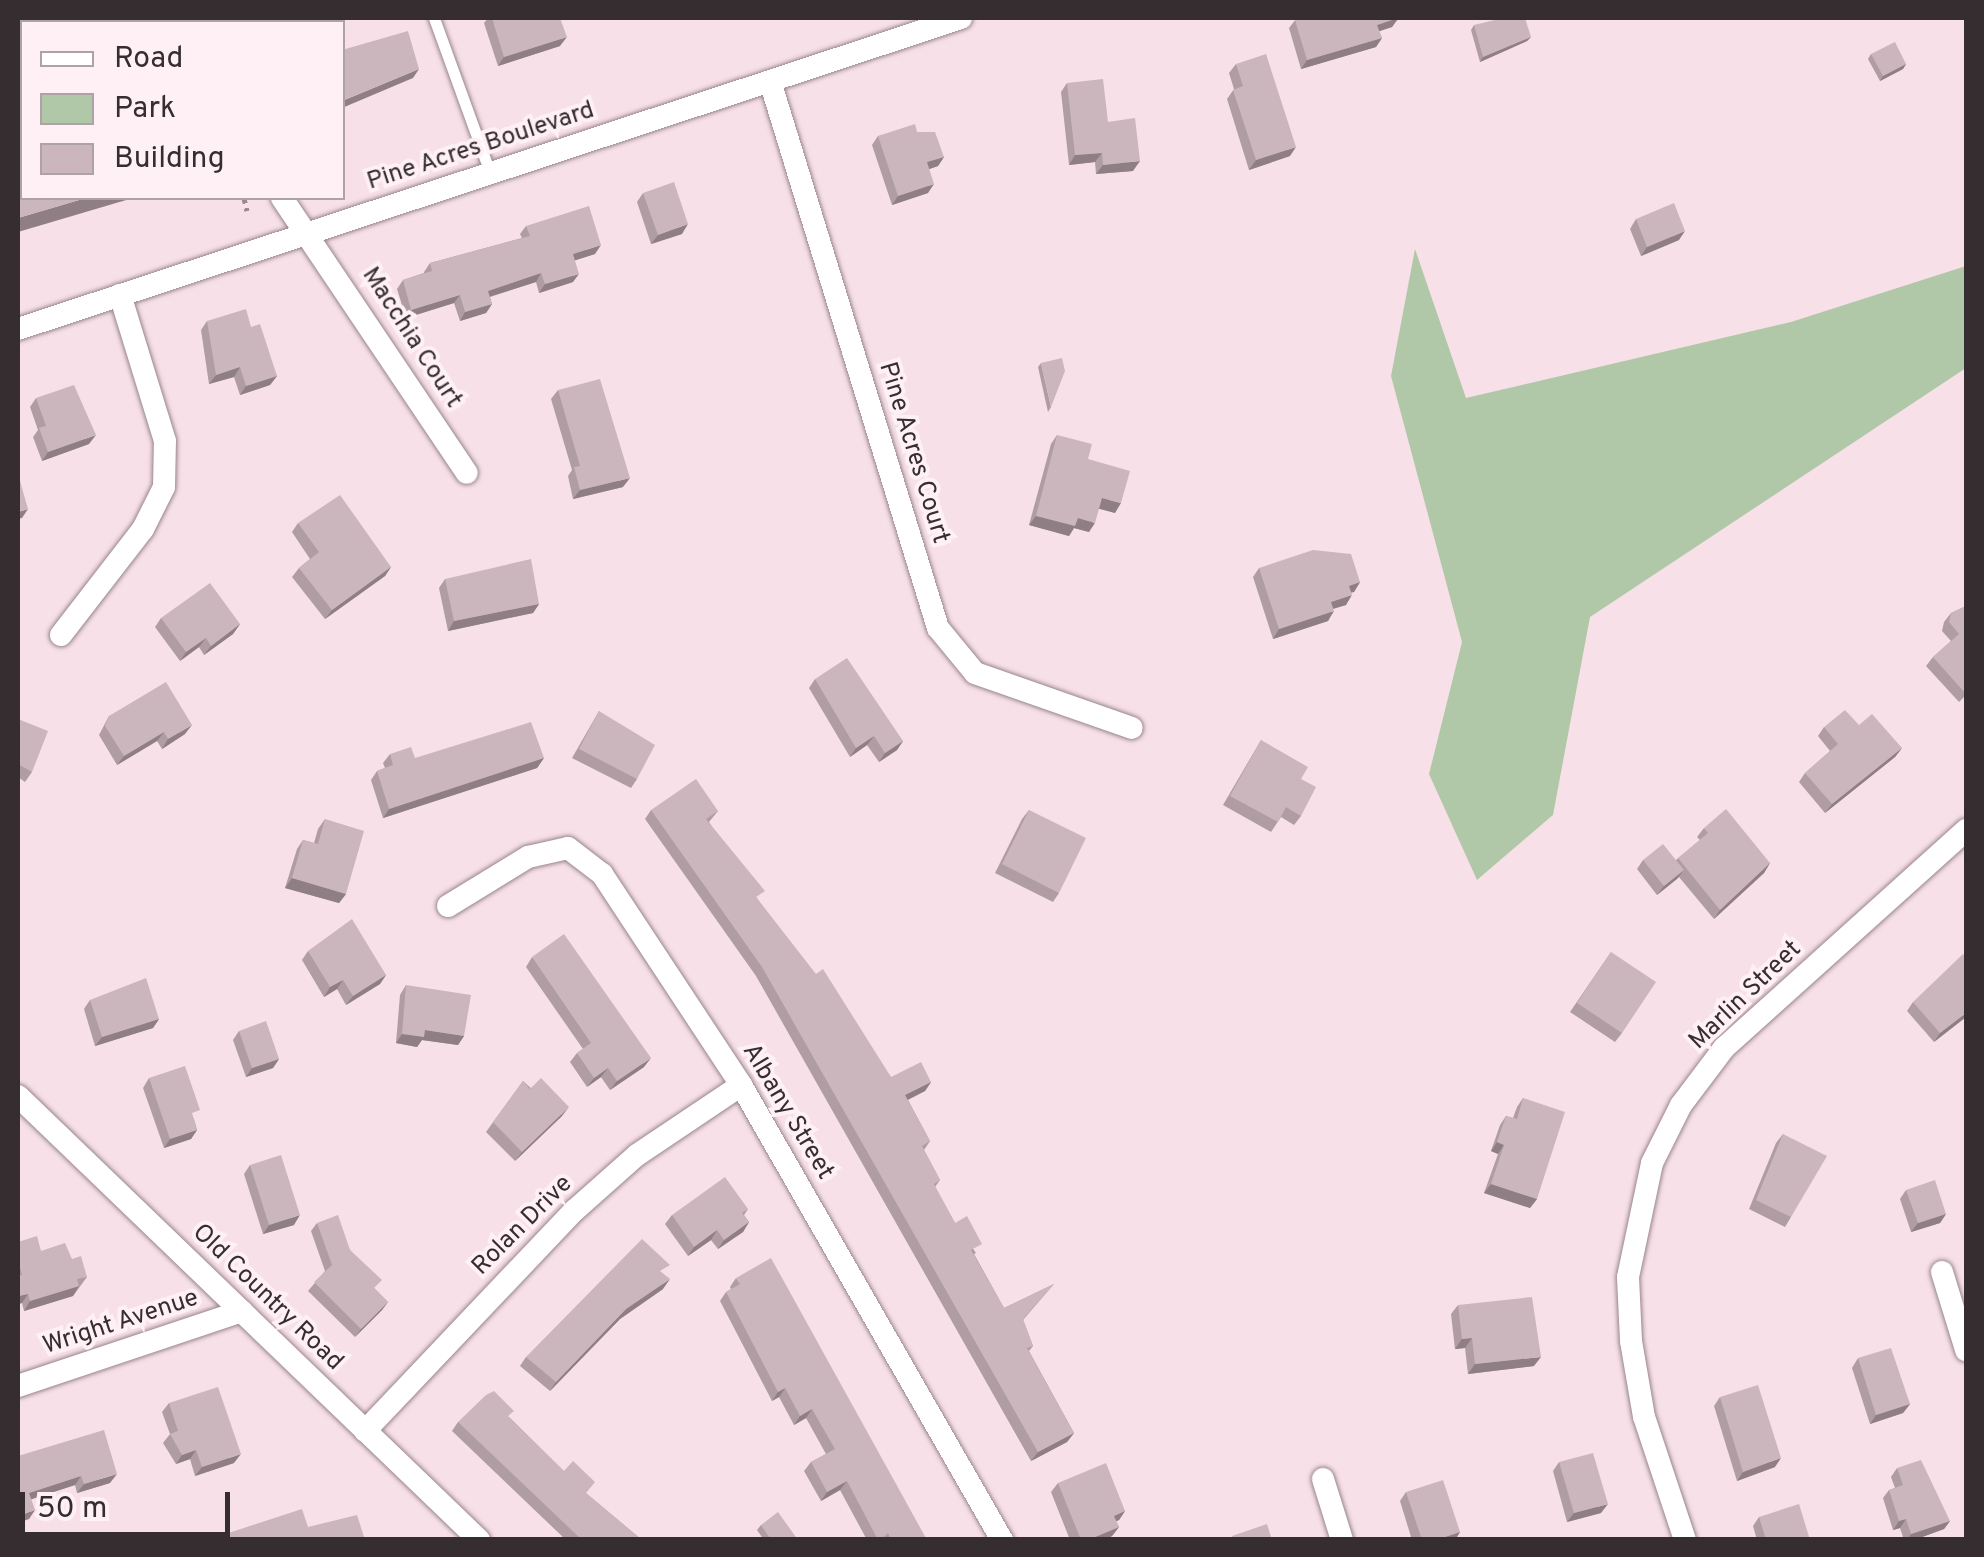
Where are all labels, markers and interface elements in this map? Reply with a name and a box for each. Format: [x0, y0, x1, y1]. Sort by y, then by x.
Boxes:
legend [20, 20, 345, 200]
text: Road [114, 41, 183, 78]
text: Park [114, 91, 176, 128]
street label: Pine Acres Boulevard [363, 96, 599, 198]
text: Building [114, 141, 225, 178]
street label: Macchia Court [354, 262, 468, 414]
street label: Pine Acres Court [871, 358, 955, 548]
street label: Marlin Street [1684, 935, 1808, 1057]
street label: Albany Street [735, 1039, 839, 1185]
street label: Rolan Drive [467, 1170, 579, 1282]
street label: Old Country Road [185, 1218, 349, 1378]
street label: Wright Avenue [39, 1284, 203, 1362]
scale bar [25, 1472, 235, 1534]
text: 50 m [37, 1491, 107, 1528]

